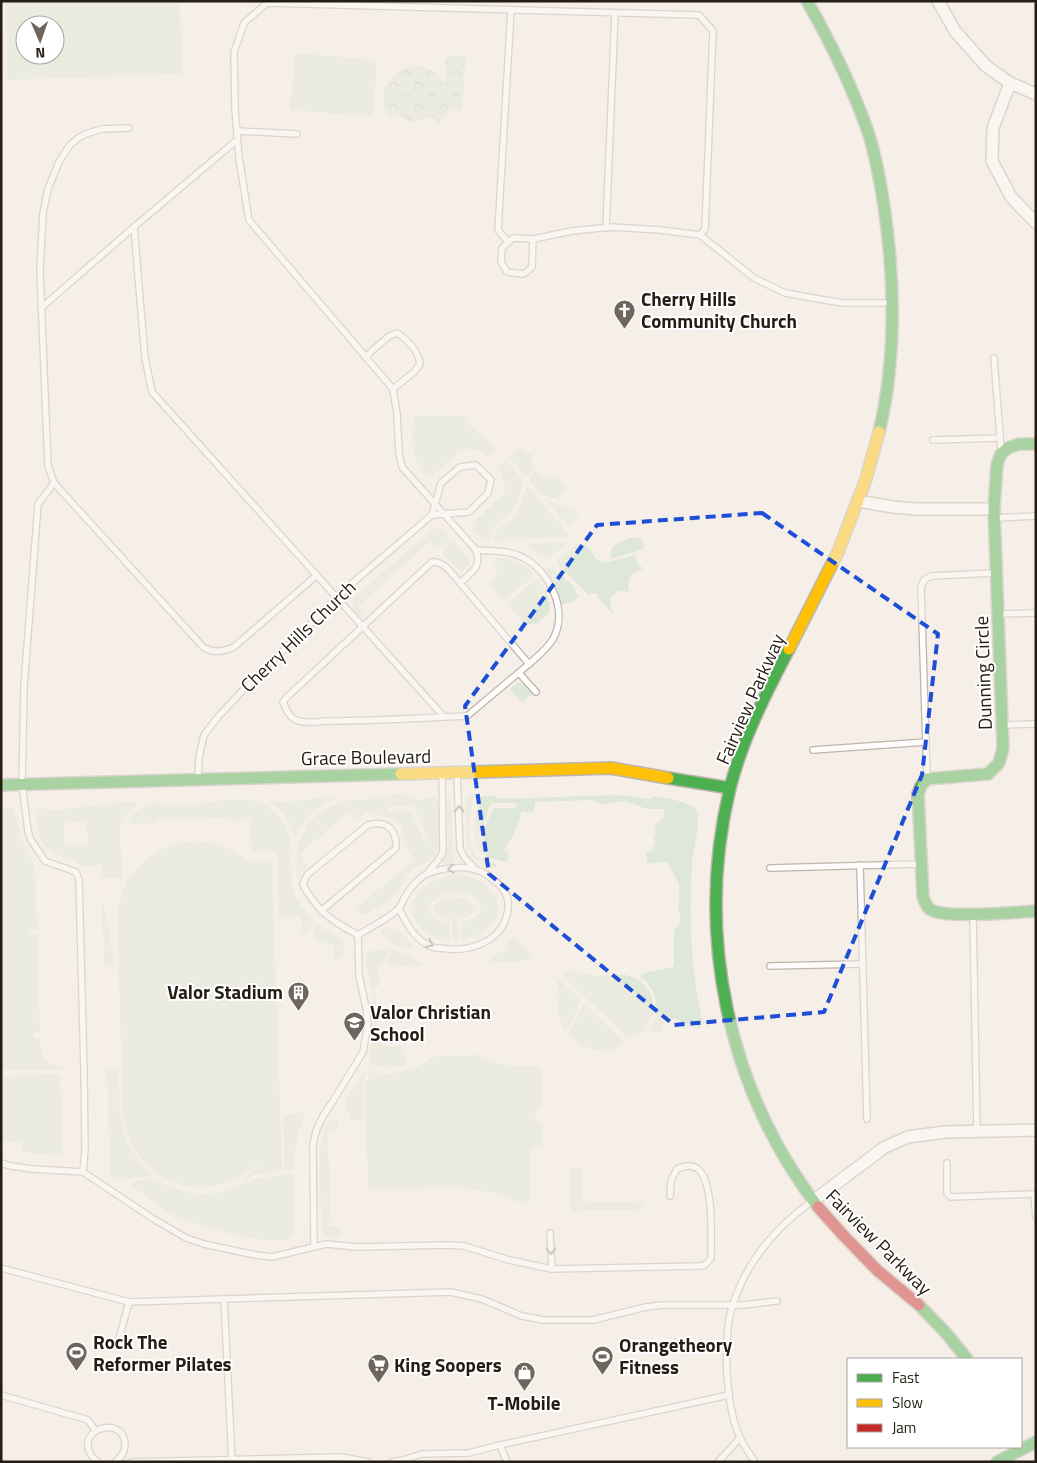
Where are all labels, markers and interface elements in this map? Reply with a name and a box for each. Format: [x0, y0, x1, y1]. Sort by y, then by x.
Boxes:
north arrow [15, 15, 65, 65]
text: N [35, 43, 46, 64]
place label: Cherry Hills Community Church [641, 284, 797, 335]
church icon: Cherry Hills Community Church [613, 298, 637, 329]
street label: Cherry Hills Church [233, 573, 362, 698]
street label: Dunning Circle [966, 615, 999, 731]
street label: Fairview Parkway [708, 629, 791, 769]
street label: Grace Boulevard [301, 741, 431, 772]
one-way arrow [453, 805, 464, 813]
one-way arrow [446, 864, 454, 875]
one-way arrow [425, 938, 434, 949]
place label: Valor Stadium [167, 977, 283, 1006]
building icon: Valor Stadium [287, 980, 311, 1011]
place label: Valor Christian School [370, 997, 491, 1048]
school or university icon: Valor Christian School [342, 1011, 366, 1042]
street label: Fairview Parkway [819, 1182, 939, 1302]
one-way arrow [546, 1248, 556, 1255]
place label: Rock The Reformer Pilates [93, 1327, 232, 1378]
place label: Orangetheory Fitness [619, 1330, 733, 1381]
sports icon: Rock The Reformer Pilates [65, 1341, 89, 1372]
sports icon: Orangetheory Fitness [591, 1344, 615, 1375]
place label: King Soopers [394, 1350, 502, 1379]
supermarket icon: King Soopers [366, 1353, 390, 1384]
legend [847, 1358, 1022, 1448]
shop icon: T-Mobile [512, 1360, 536, 1391]
text: Fast [892, 1366, 920, 1389]
place label: T-Mobile [487, 1388, 561, 1417]
text: Slow [892, 1391, 923, 1414]
text: Jam [892, 1416, 916, 1439]

